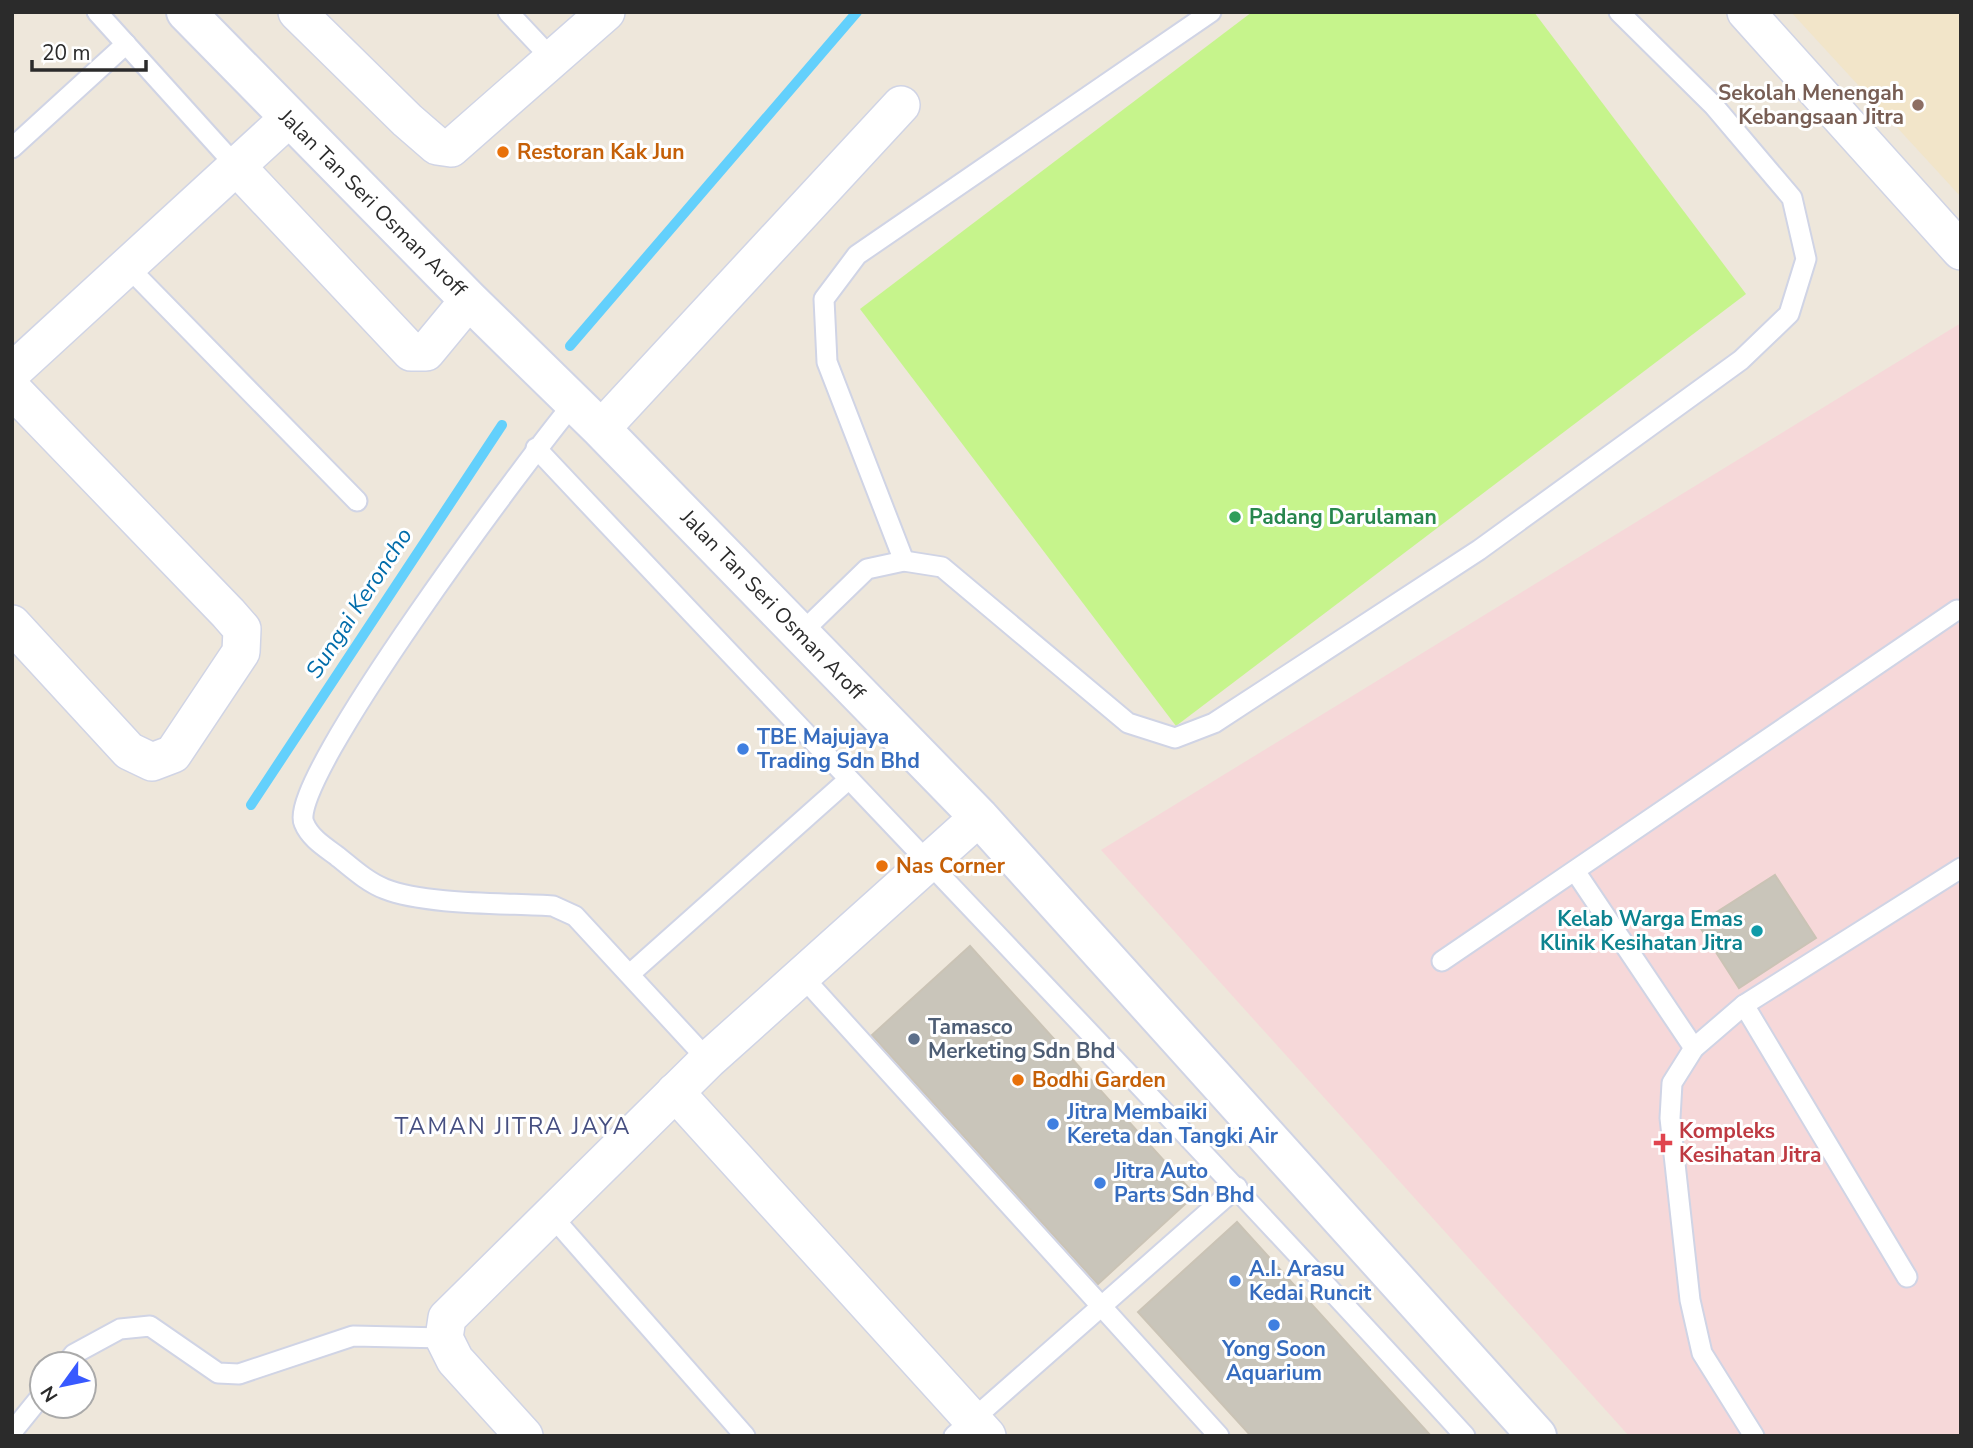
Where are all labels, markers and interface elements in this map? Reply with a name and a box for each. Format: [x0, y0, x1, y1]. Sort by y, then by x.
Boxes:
scale bar [32, 28, 145, 72]
text: 20 m [42, 39, 91, 67]
place label: Sekolah Menengah Kebangsaan Jitra [1718, 79, 1904, 131]
marker: Sekolah Menengah Kebangsaan Jitra [1910, 97, 1926, 113]
street label: Jalan Tan Seri Osman Aroff [272, 102, 474, 304]
place label: Restoran Kak Jun [517, 138, 685, 166]
marker: Restoran Kak Jun [495, 144, 511, 160]
street label: Jalan Tan Seri Osman Aroff [674, 503, 872, 707]
place label: Padang Darulaman [1249, 503, 1437, 531]
marker: Padang Darulaman [1227, 509, 1243, 525]
water label: Sungai Keroncho [299, 522, 419, 684]
place label: TBE Majujaya Trading Sdn Bhd [757, 723, 920, 775]
marker: TBE Majujaya Trading Sdn Bhd [735, 741, 751, 757]
place label: Nas Corner [896, 852, 1006, 880]
marker: Nas Corner [874, 858, 890, 874]
place label: Kelab Warga Emas Klinik Kesihatan Jitra [1540, 905, 1743, 957]
marker: Kelab Warga Emas Klinik Kesihatan Jitra [1749, 923, 1765, 939]
place label: Tamasco Merketing Sdn Bhd [928, 1013, 1115, 1065]
marker: Tamasco Merketing Sdn Bhd [906, 1031, 922, 1047]
place label: Bodhi Garden [1032, 1066, 1166, 1094]
marker: Bodhi Garden [1010, 1072, 1026, 1088]
place label: Jitra Membaiki Kereta dan Tangki Air [1066, 1098, 1279, 1150]
district label: TAMAN JITRA JAYA [395, 1111, 631, 1142]
marker: Jitra Membaiki Kereta dan Tangki Air [1045, 1116, 1061, 1132]
place label: Kompleks Kesihatan Jitra [1679, 1117, 1821, 1169]
marker: Kompleks Kesihatan Jitra [1653, 1133, 1673, 1153]
place label: Jitra Auto Parts Sdn Bhd [1113, 1157, 1255, 1209]
marker: Jitra Auto Parts Sdn Bhd [1092, 1175, 1108, 1191]
place label: A.I. Arasu Kedai Runcit [1249, 1255, 1372, 1307]
marker: A.I. Arasu Kedai Runcit [1227, 1273, 1243, 1289]
marker: Yong Soon Aquarium [1266, 1317, 1282, 1333]
place label: Yong Soon Aquarium [1221, 1335, 1326, 1387]
north arrow [28, 1350, 98, 1420]
text: N [35, 1381, 64, 1407]

